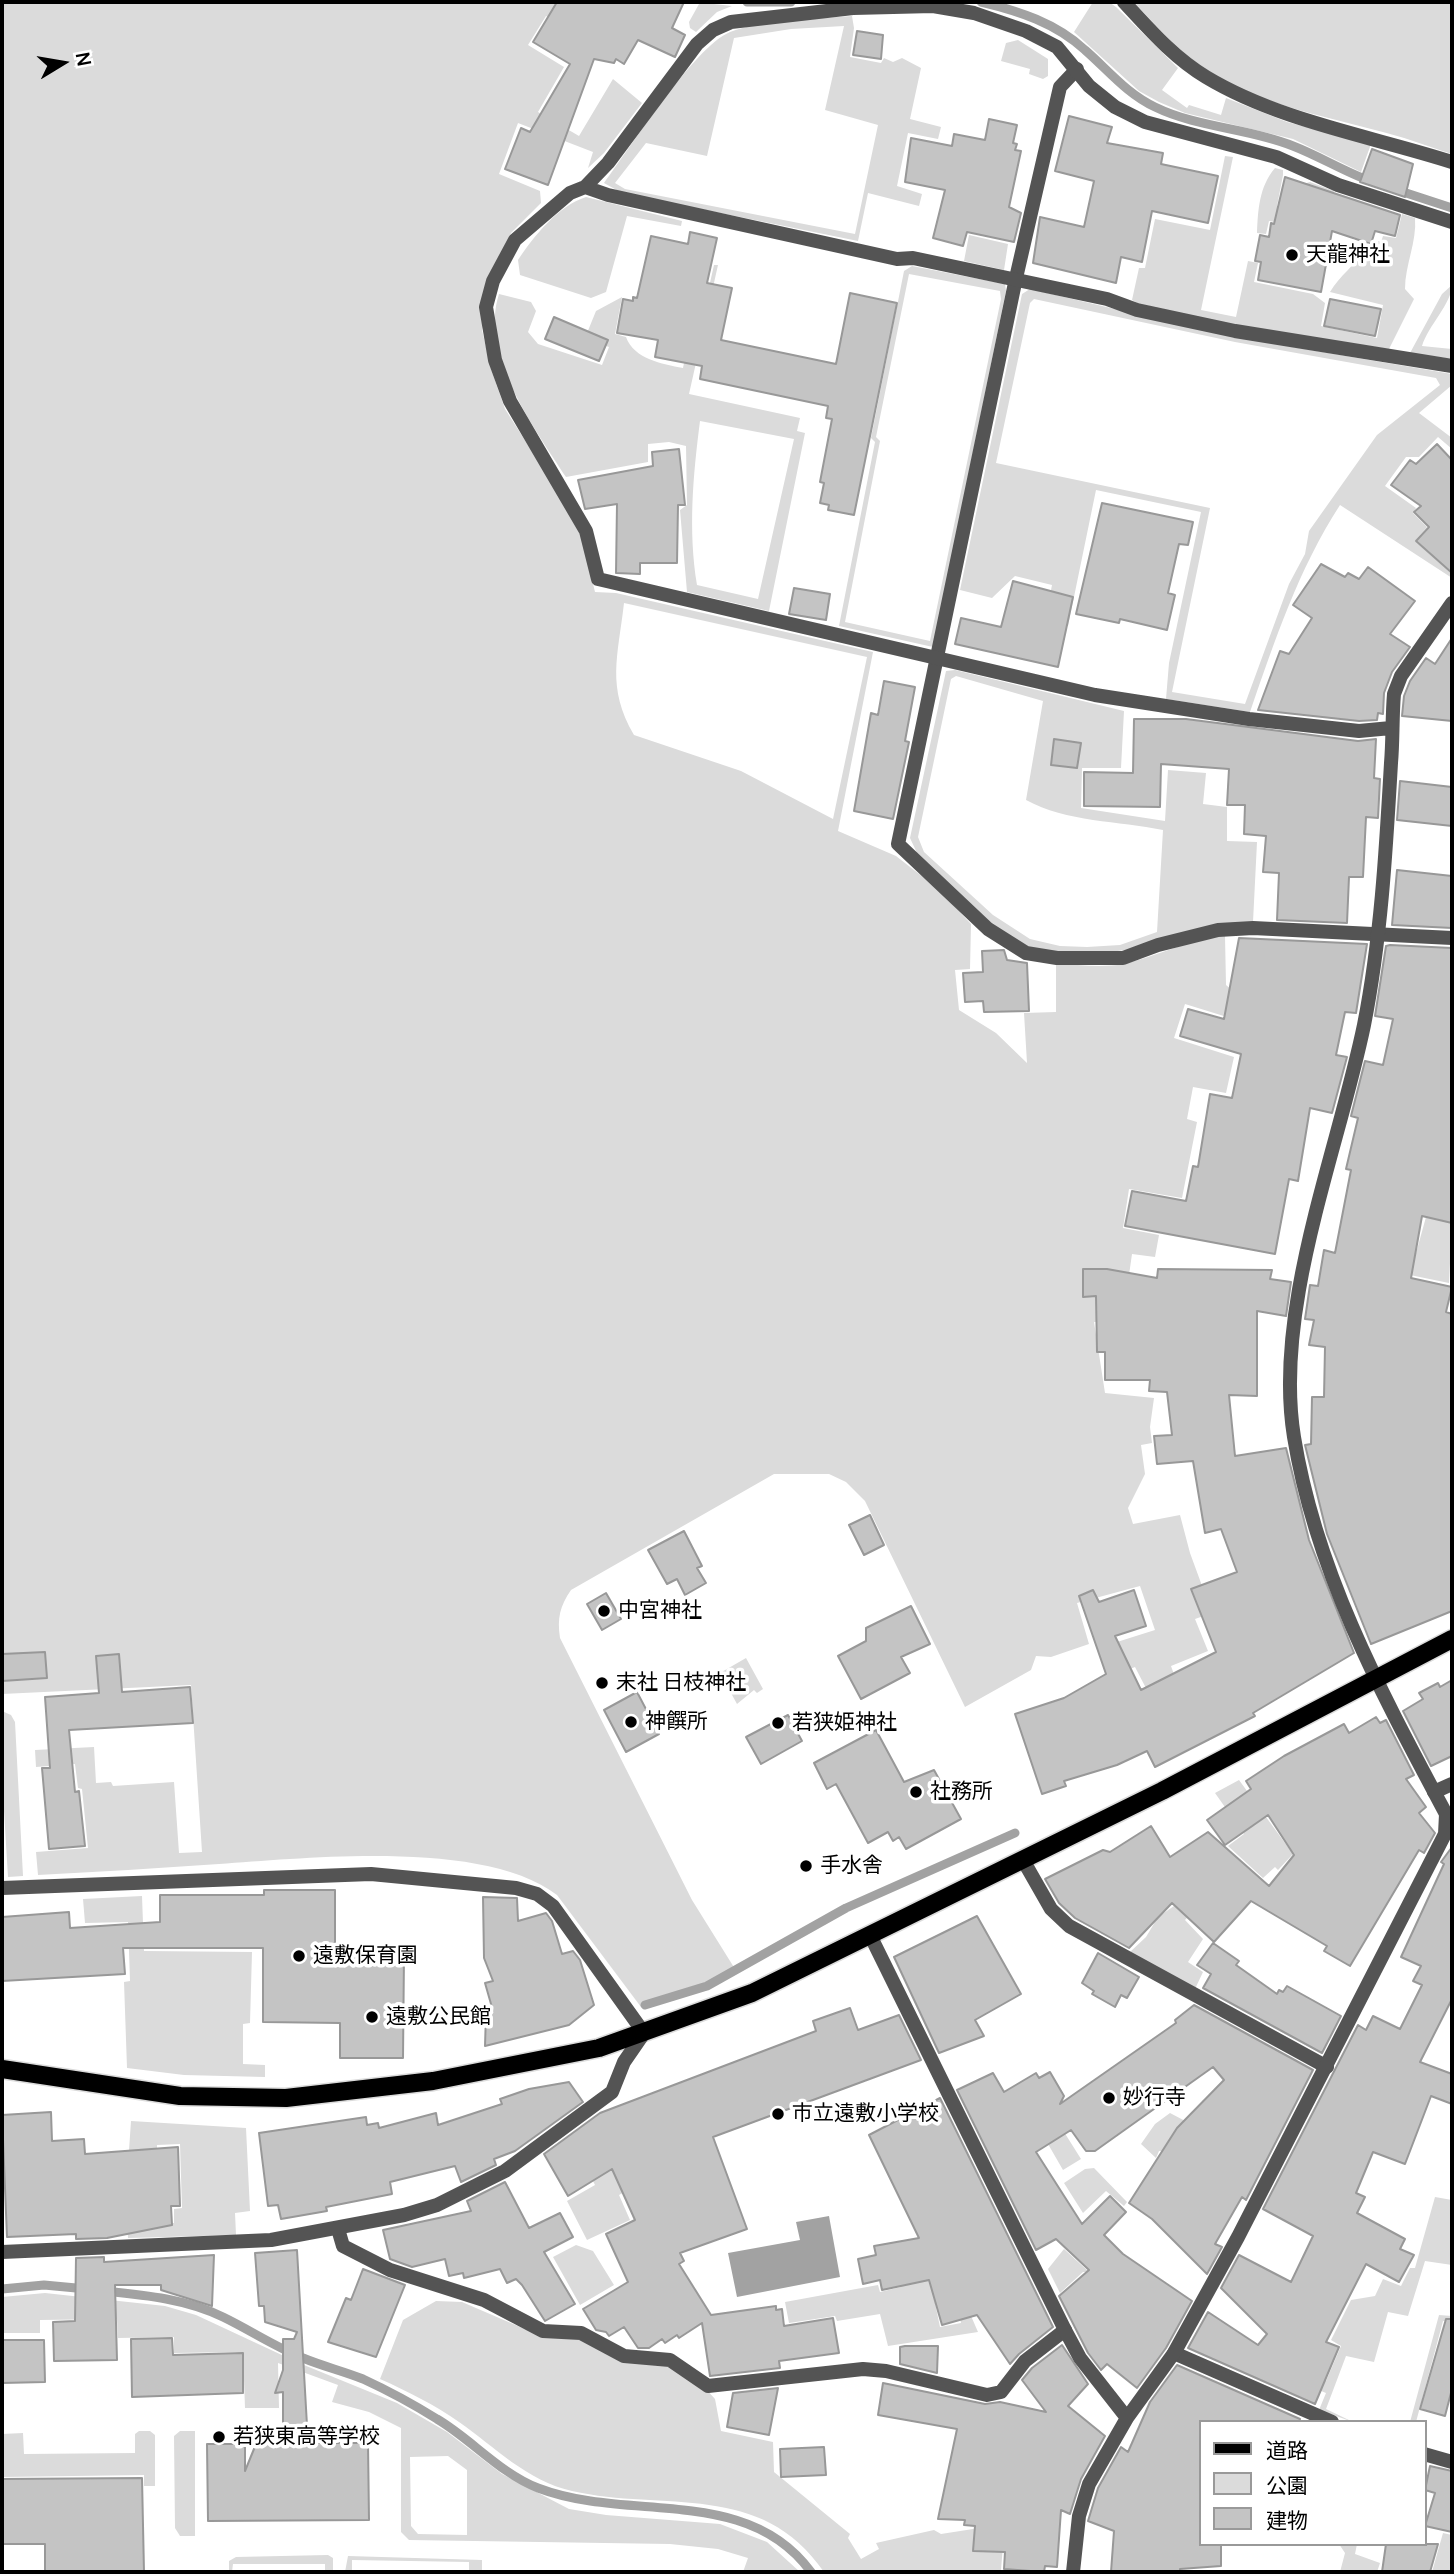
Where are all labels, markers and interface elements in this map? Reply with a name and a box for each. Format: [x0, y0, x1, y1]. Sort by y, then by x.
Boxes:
north arrow [28, 28, 98, 98]
text: N [70, 50, 98, 68]
place label: 天龍神社 [1306, 242, 1390, 268]
marker: 天龍神社 [1284, 247, 1300, 263]
place label: 中宮神社 [618, 1598, 702, 1624]
marker: 中宮神社 [596, 1603, 612, 1619]
place label: 末社 日枝神社 [616, 1670, 746, 1696]
marker: 末社 日枝神社 [594, 1675, 610, 1691]
place label: 神饌所 [645, 1709, 708, 1735]
place label: 若狭姫神社 [792, 1710, 897, 1736]
marker: 神饌所 [623, 1714, 639, 1730]
marker: 若狭姫神社 [770, 1715, 786, 1731]
place label: 社務所 [930, 1779, 993, 1805]
marker: 社務所 [908, 1784, 924, 1800]
place label: 手水舎 [820, 1853, 883, 1879]
marker: 手水舎 [798, 1858, 814, 1874]
place label: 遠敷保育園 [313, 1943, 418, 1969]
marker: 遠敷保育園 [291, 1948, 307, 1964]
place label: 遠敷公民館 [386, 2004, 491, 2030]
marker: 遠敷公民館 [364, 2009, 380, 2025]
place label: 妙行寺 [1123, 2085, 1186, 2111]
marker: 妙行寺 [1101, 2090, 1117, 2106]
place label: 市立遠敷小学校 [792, 2101, 939, 2127]
marker: 市立遠敷小学校 [770, 2106, 786, 2122]
legend [1198, 2420, 1426, 2546]
place label: 若狭東高等学校 [233, 2424, 380, 2450]
marker: 若狭東高等学校 [211, 2429, 227, 2445]
text: 道路 [1266, 2436, 1308, 2464]
text: 公園 [1266, 2471, 1308, 2499]
text: 建物 [1266, 2506, 1308, 2534]

